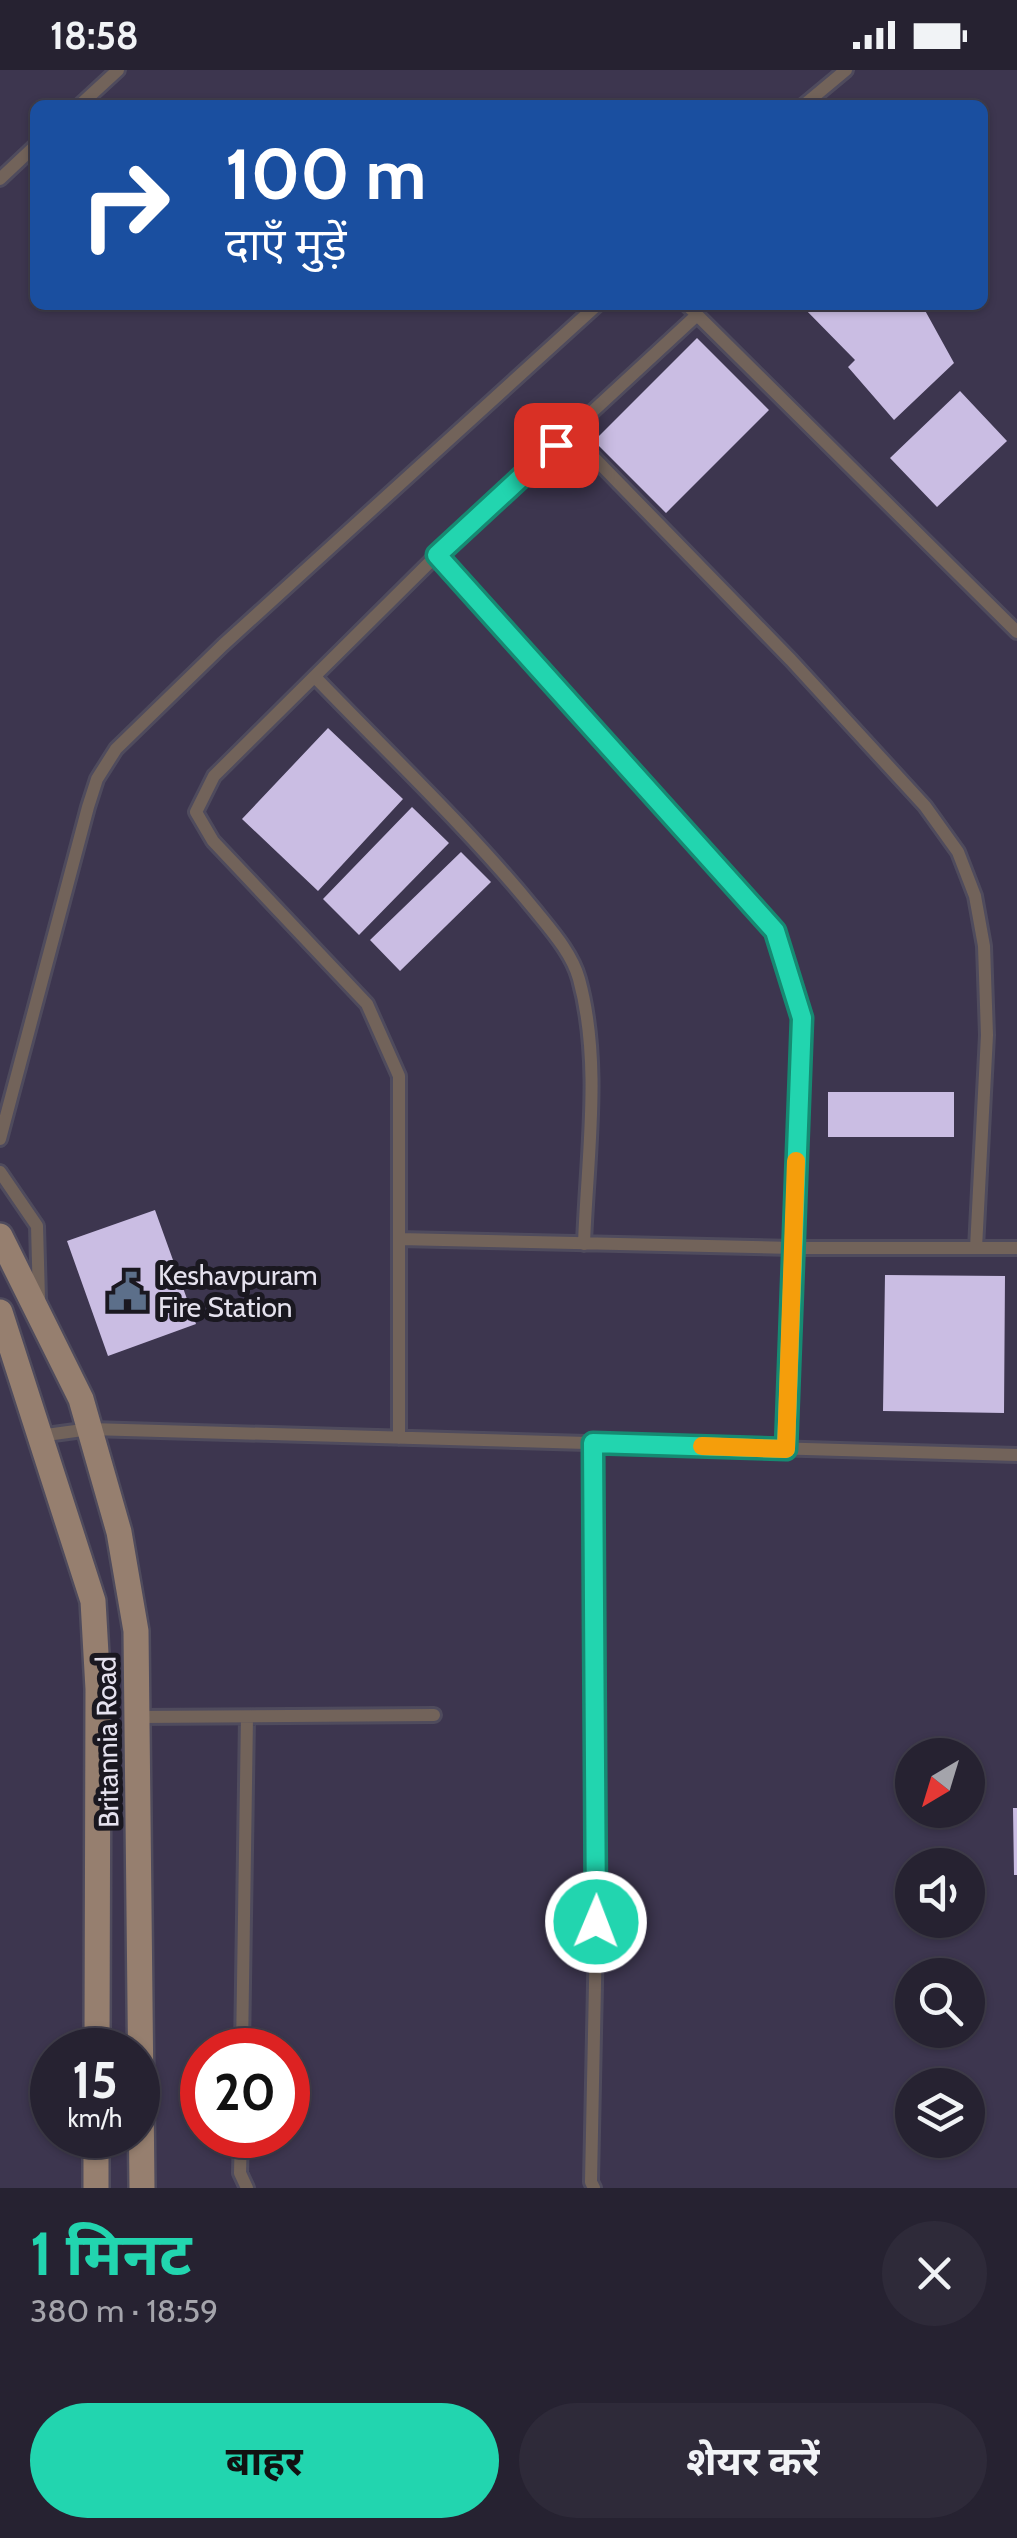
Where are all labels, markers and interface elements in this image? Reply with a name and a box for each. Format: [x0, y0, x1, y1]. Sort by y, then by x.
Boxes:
text: 18:58 [50, 12, 139, 59]
text: 100 m [225, 131, 426, 217]
icon: right [60, 140, 190, 270]
text: दाएँ मुड़ें [225, 217, 347, 271]
pin [514, 403, 599, 488]
icon: arrive [529, 418, 584, 473]
place label: Keshavpuram Fire Station [158, 1258, 318, 1324]
public building icon: Keshavpuram Fire Station [107, 1270, 149, 1312]
street label: Britannia Road [89, 1656, 125, 1828]
north arrow [895, 1738, 985, 1828]
map controls [895, 1738, 985, 2158]
button: sound [895, 1848, 985, 1938]
position arrow [544, 1870, 648, 1974]
button: search [895, 1958, 985, 2048]
speed limit sign: 20 [180, 2028, 310, 2158]
text: 15 [72, 2050, 118, 2111]
button: layers [895, 2068, 985, 2158]
text: km/h [68, 2103, 122, 2133]
text: 1 मिनट [30, 2217, 192, 2290]
button: close [882, 2221, 987, 2326]
text: 380 m · 18:59 [30, 2291, 218, 2330]
button: बाहर [30, 2403, 499, 2518]
button: शेयर करें [519, 2403, 987, 2518]

